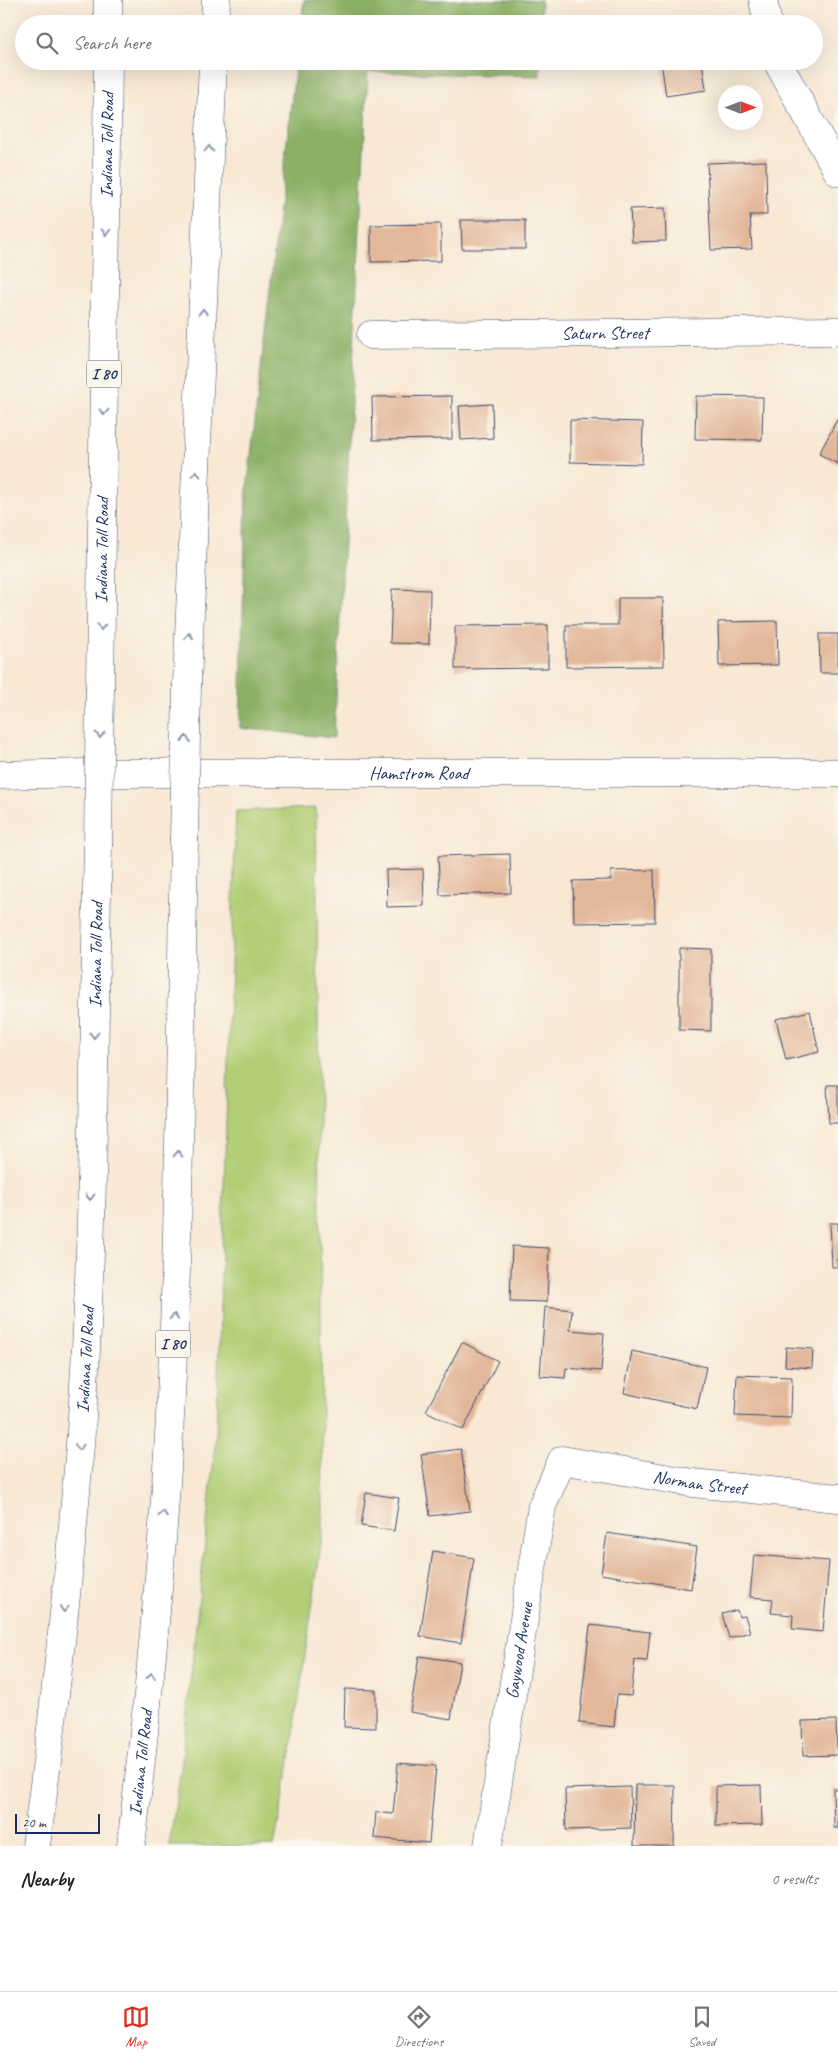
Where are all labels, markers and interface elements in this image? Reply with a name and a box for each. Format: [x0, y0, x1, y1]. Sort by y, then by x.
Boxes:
search box [15, 15, 823, 70]
icon: search [33, 29, 61, 57]
text: Search here [73, 31, 150, 55]
north arrow [718, 85, 763, 130]
street label: Indiana Toll Road [95, 89, 119, 198]
one-way arrow [204, 145, 215, 153]
one-way arrow [101, 229, 111, 237]
one-way arrow [197, 308, 208, 316]
street label: Saturn Street [561, 322, 652, 344]
road number: I 80 [86, 360, 122, 388]
one-way arrow [99, 409, 109, 417]
one-way arrow [191, 470, 201, 478]
street label: Indiana Toll Road [90, 494, 113, 603]
one-way arrow [96, 624, 106, 632]
one-way arrow [184, 632, 195, 640]
one-way arrow [94, 731, 105, 739]
one-way arrow [181, 734, 191, 742]
street label: Hamstrom Road [369, 762, 472, 784]
street label: Indiana Toll Road [84, 899, 108, 1008]
one-way arrow [88, 1031, 99, 1039]
one-way arrow [173, 1150, 183, 1158]
one-way arrow [85, 1194, 95, 1202]
street label: Indiana Toll Road [71, 1303, 99, 1413]
one-way arrow [168, 1312, 179, 1320]
road number: I 80 [156, 1330, 190, 1358]
one-way arrow [74, 1443, 85, 1451]
street label: Norman Street [651, 1465, 750, 1500]
one-way arrow [158, 1510, 169, 1518]
street label: Gaywood Avenue [501, 1600, 538, 1700]
one-way arrow [59, 1605, 70, 1613]
one-way arrow [145, 1672, 156, 1680]
street label: Indiana Toll Road [124, 1706, 158, 1816]
scale bar [15, 1811, 100, 1834]
text: 20 m [22, 1814, 46, 1831]
text: Nearby [20, 1866, 73, 1892]
text: 0 results [771, 1869, 818, 1889]
tab: Map [122, 2003, 150, 2050]
tab: Directions [395, 2003, 443, 2050]
tab: Saved [688, 2003, 716, 2050]

